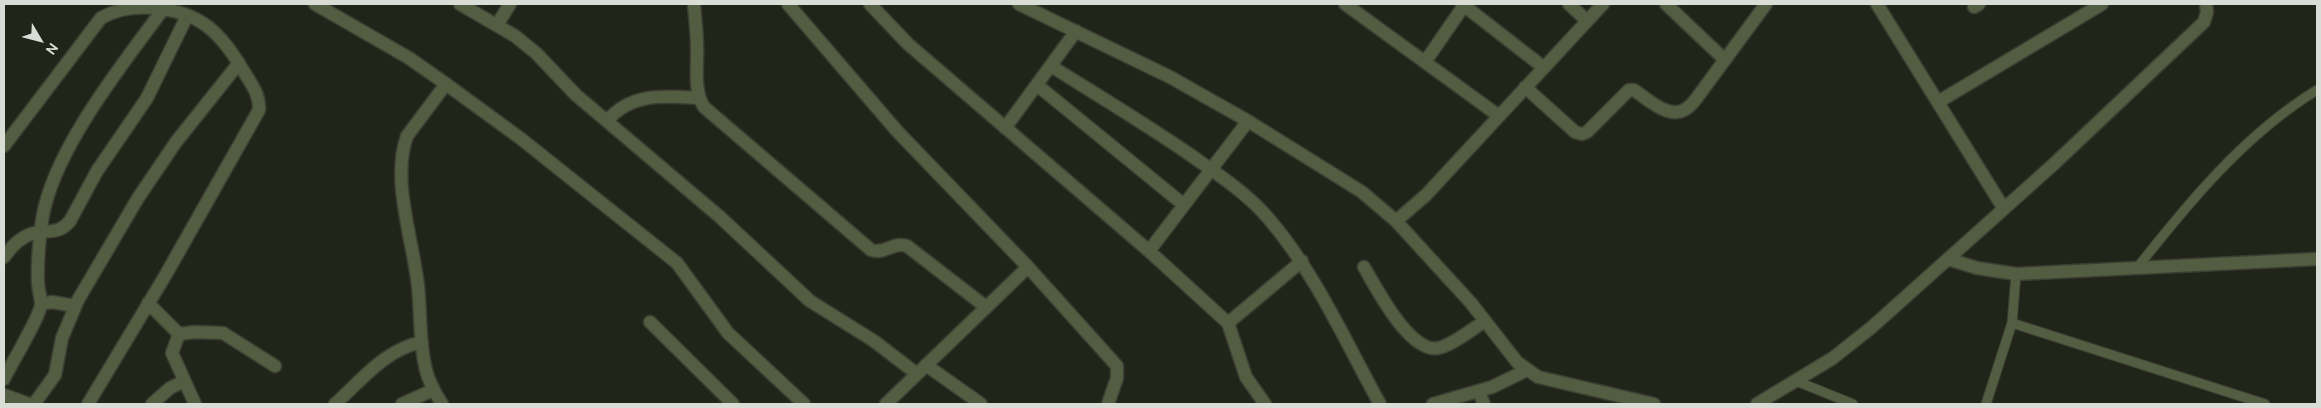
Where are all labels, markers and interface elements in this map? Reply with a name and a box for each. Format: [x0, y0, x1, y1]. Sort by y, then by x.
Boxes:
north arrow [15, 15, 65, 65]
text: N [42, 40, 62, 58]

